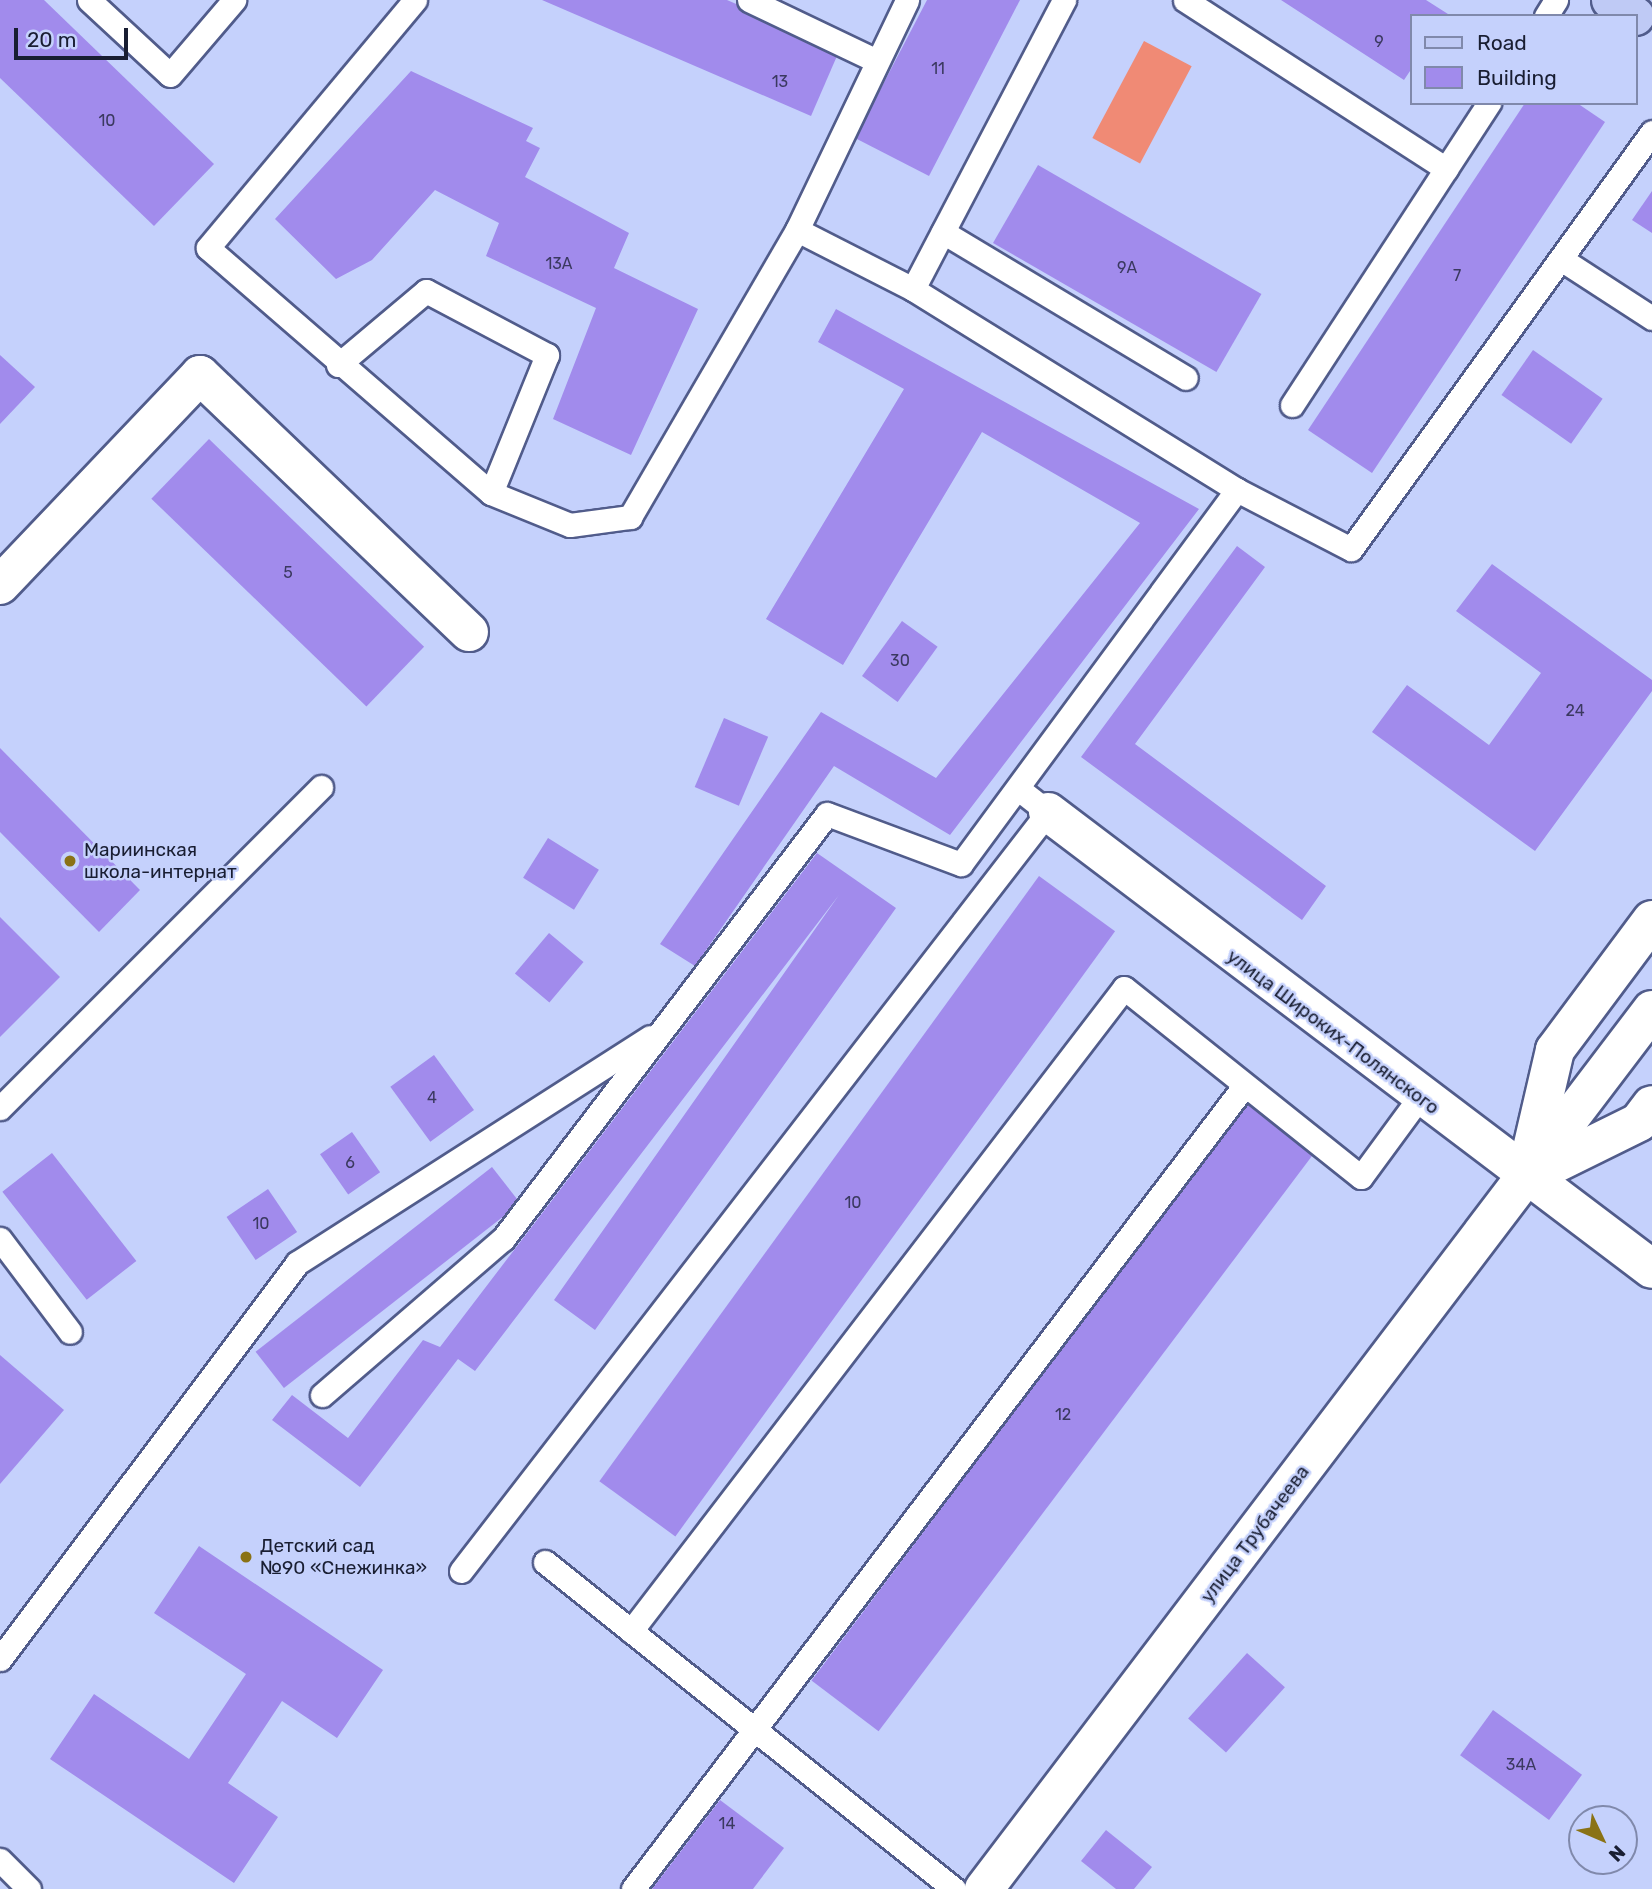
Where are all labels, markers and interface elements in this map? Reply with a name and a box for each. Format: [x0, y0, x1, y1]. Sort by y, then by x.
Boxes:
scale bar [18, 14, 131, 58]
legend [1410, 14, 1638, 105]
text: 20 m [27, 27, 76, 52]
text: Road [1477, 30, 1527, 55]
house number: 9 [1374, 32, 1384, 52]
house number: 11 [931, 59, 945, 79]
text: Building [1477, 65, 1557, 90]
house number: 13 [772, 72, 788, 92]
house number: 10 [98, 111, 116, 131]
house number: 13А [545, 254, 573, 274]
house number: 9А [1117, 258, 1137, 278]
house number: 7 [1453, 266, 1461, 286]
house number: 5 [283, 563, 293, 583]
house number: 30 [890, 651, 910, 671]
house number: 24 [1565, 701, 1585, 721]
place label: Мариинская школа-интернат [84, 839, 237, 883]
marker: Мариинская школа-интернат [62, 853, 78, 869]
street label: улица Широких-Полянского [1222, 945, 1444, 1119]
house number: 4 [427, 1088, 437, 1108]
house number: 6 [345, 1153, 355, 1173]
house number: 10 [844, 1193, 862, 1213]
house number: 10 [252, 1214, 270, 1234]
house number: 12 [1055, 1405, 1071, 1425]
street label: улица Трубачеева [1196, 1461, 1314, 1607]
place label: Детский сад №90 «Снежинка» [260, 1535, 427, 1579]
marker: Детский сад №90 «Снежинка» [238, 1549, 254, 1565]
house number: 34А [1506, 1755, 1536, 1775]
north arrow [1568, 1805, 1638, 1875]
house number: 14 [719, 1814, 735, 1834]
text: N [1604, 1841, 1630, 1866]

